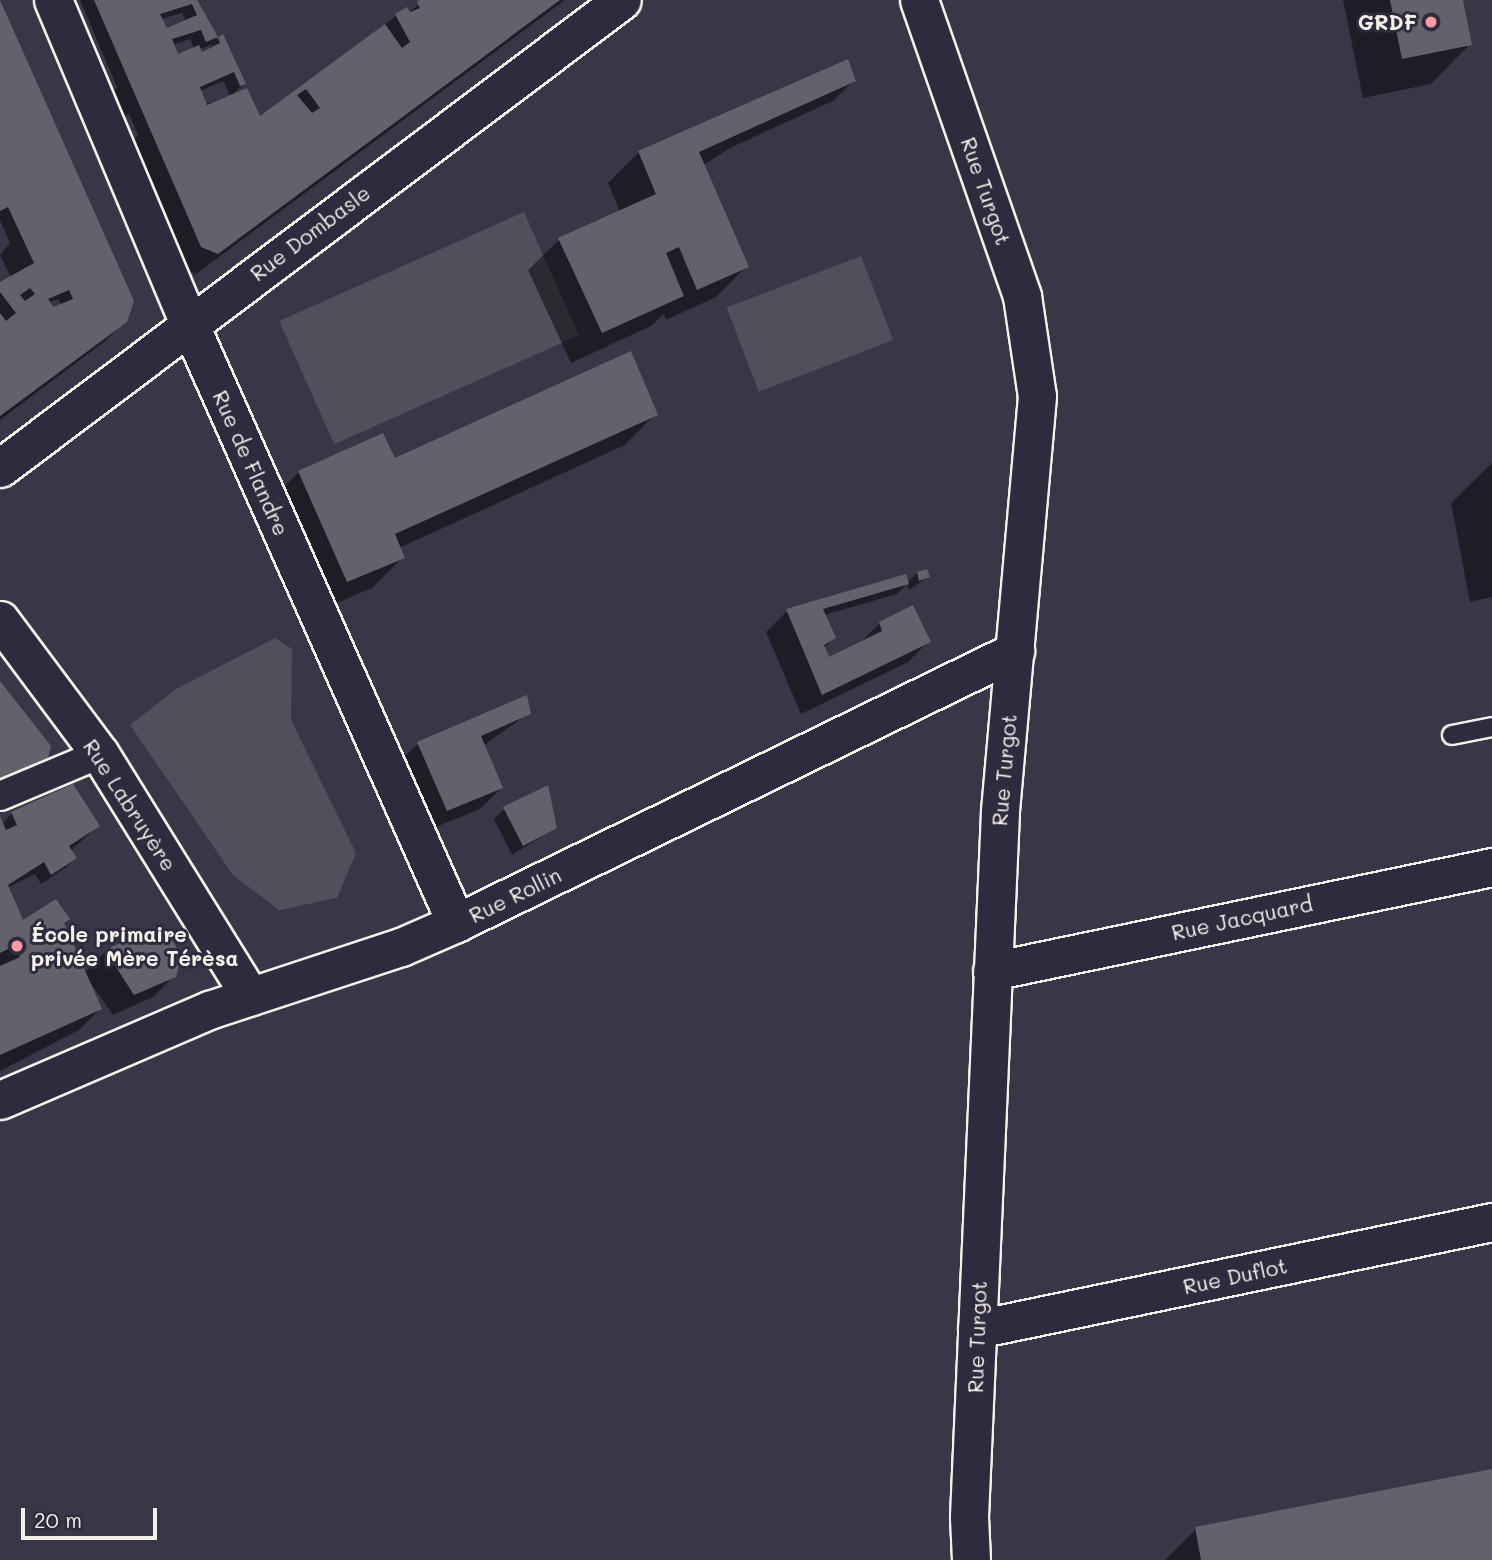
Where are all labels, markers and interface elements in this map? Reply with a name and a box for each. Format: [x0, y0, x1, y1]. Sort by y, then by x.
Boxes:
place label: GRDF [1358, 9, 1417, 35]
marker: GRDF [1423, 14, 1439, 30]
street label: Rue Turgot [956, 134, 1016, 248]
street label: Rue Dombasle [245, 180, 375, 286]
street label: Rue de Flandre [208, 386, 294, 540]
street label: Rue Turgot [987, 713, 1021, 827]
street label: Rue Labruyère [78, 735, 182, 875]
street label: Rue Rollin [465, 862, 565, 928]
street label: Rue Jacquard [1169, 891, 1315, 945]
place label: École primaire privée Mère Térèsa [31, 921, 238, 971]
marker: École primaire privée Mère Térèsa [9, 938, 25, 954]
street label: Rue Duflot [1181, 1253, 1289, 1299]
street label: Rue Turgot [962, 1280, 992, 1394]
scale bar [24, 1494, 161, 1538]
text: 20 m [34, 1506, 82, 1533]

